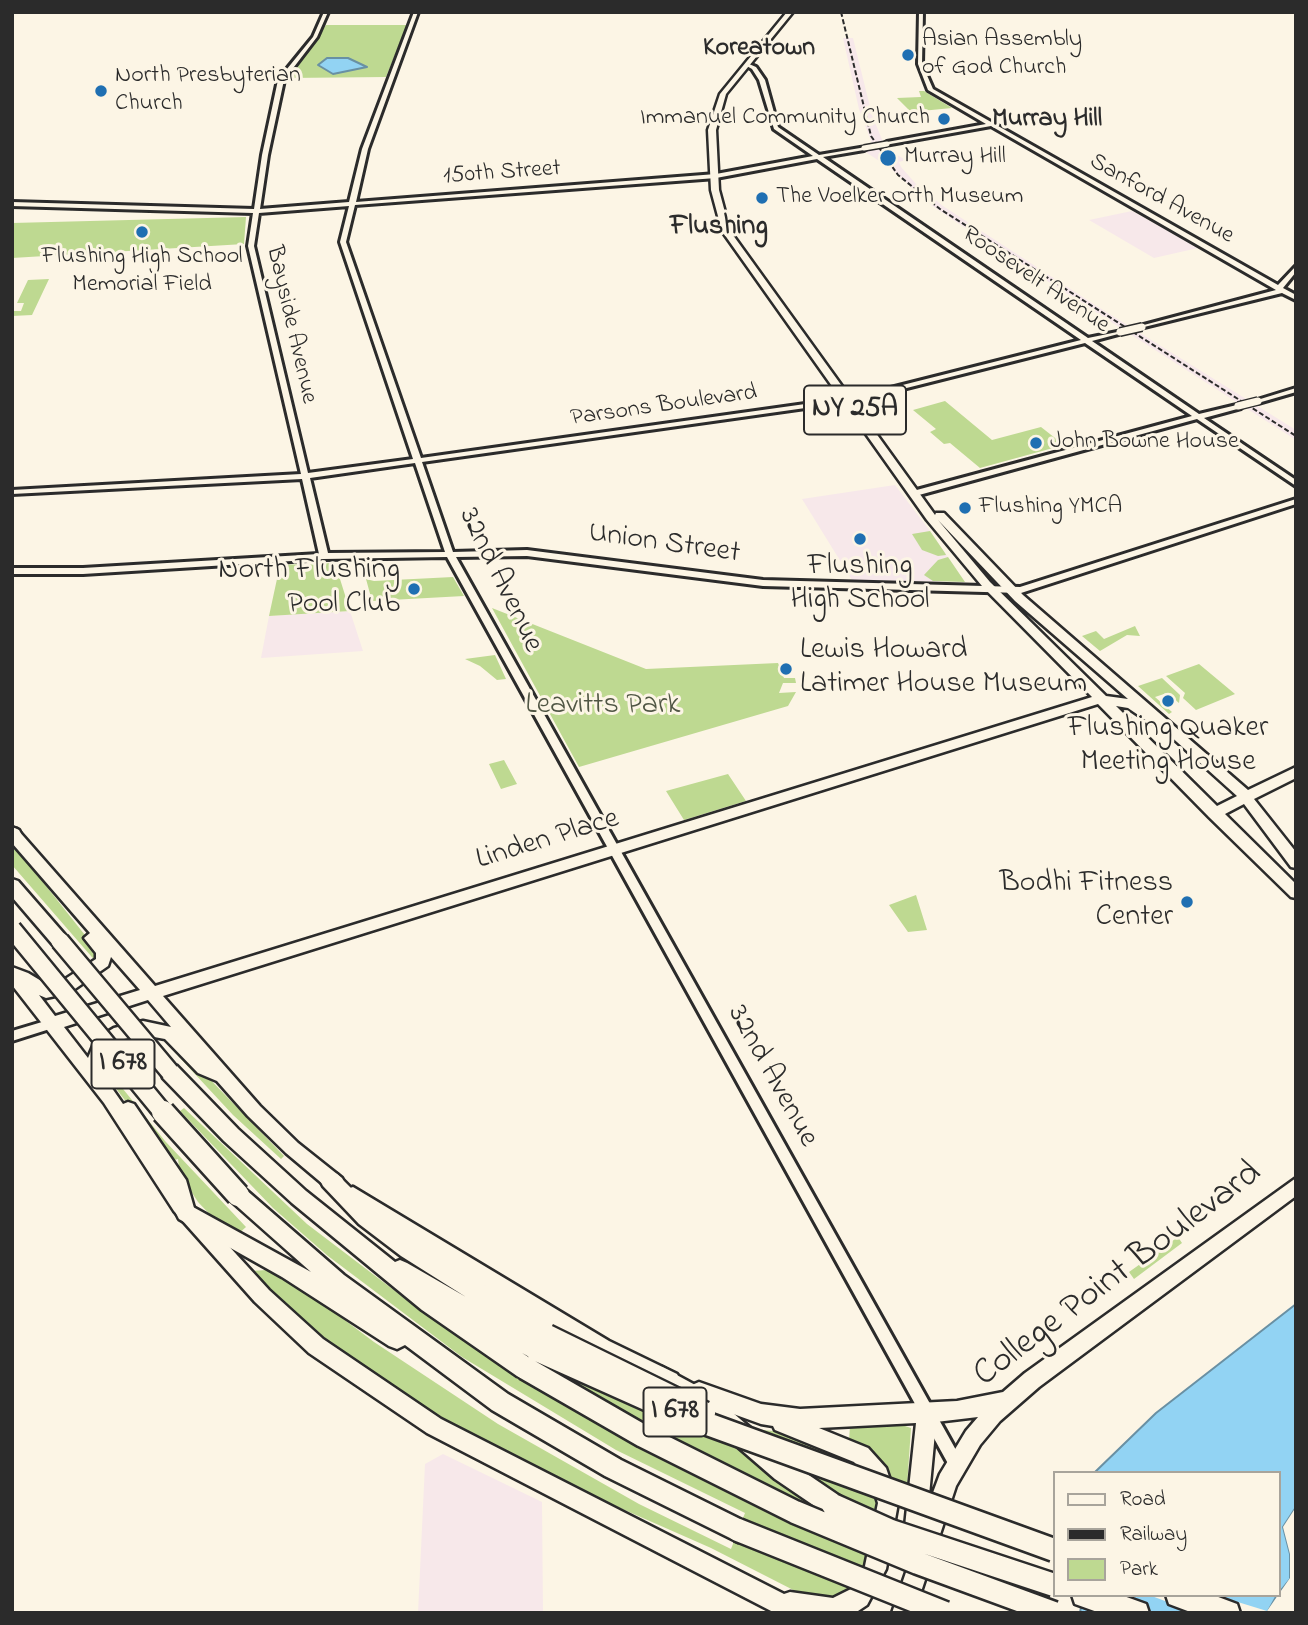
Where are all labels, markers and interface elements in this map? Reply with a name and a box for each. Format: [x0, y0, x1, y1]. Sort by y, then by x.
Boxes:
place label: Asian Assembly of God Church [922, 27, 1082, 83]
district label: Koreatown [703, 34, 815, 66]
marker: Asian Assembly of God Church [900, 47, 916, 63]
place label: North Presbyterian Church [115, 63, 301, 119]
marker: North Presbyterian Church [93, 83, 109, 99]
place label: Immanuel Community Church [640, 105, 930, 133]
district label: Murray Hill [992, 105, 1102, 137]
marker: Immanuel Community Church [936, 111, 952, 127]
place label: Murray Hill [904, 144, 1006, 172]
marker: Murray Hill [878, 148, 898, 168]
street label: Sanford Avenue [1084, 148, 1238, 252]
street label: 150th Street [442, 156, 562, 192]
place label: The Voelker Orth Museum [776, 184, 1023, 212]
marker: The Voelker Orth Museum [754, 190, 770, 206]
district label: Flushing [670, 211, 768, 245]
street label: Roosevelt Avenue [956, 221, 1114, 341]
marker: Flushing High School Memorial Field [134, 224, 150, 240]
street label: Bayside Avenue [258, 243, 322, 407]
place label: Flushing High School Memorial Field [41, 244, 243, 300]
street label: Parsons Boulevard [569, 380, 759, 434]
road number: NY 25A [804, 386, 906, 434]
place label: John Bowne House [1050, 429, 1239, 457]
marker: John Bowne House [1028, 435, 1044, 451]
place label: Flushing YMCA [979, 494, 1122, 522]
marker: Flushing YMCA [957, 500, 973, 516]
street label: 32nd Avenue [449, 503, 549, 659]
street label: Union Street [586, 517, 742, 573]
marker: Flushing High School [852, 531, 868, 547]
place label: Flushing High School [790, 550, 930, 620]
place label: North Flushing Pool Club [218, 554, 400, 624]
marker: North Flushing Pool Club [406, 581, 422, 597]
place label: Lewis Howard Latimer House Museum [800, 634, 1087, 704]
marker: Lewis Howard Latimer House Museum [778, 661, 794, 677]
park label: Leavitts Park [526, 689, 680, 725]
marker: Flushing Quaker Meeting House [1160, 693, 1176, 709]
place label: Flushing Quaker Meeting House [1068, 712, 1268, 782]
street label: Linden Place [472, 802, 624, 880]
place label: Bodhi Fitness Center [1000, 867, 1173, 937]
marker: Bodhi Fitness Center [1179, 894, 1195, 910]
street label: 32nd Avenue [717, 1000, 825, 1154]
road number: I 678 [92, 1040, 154, 1088]
street label: College Point Boulevard [966, 1153, 1272, 1399]
road number: I 678 [644, 1388, 706, 1436]
legend [1052, 1471, 1280, 1597]
text: Road [1120, 1485, 1166, 1515]
text: Railway [1120, 1520, 1187, 1550]
text: Park [1120, 1555, 1158, 1585]

